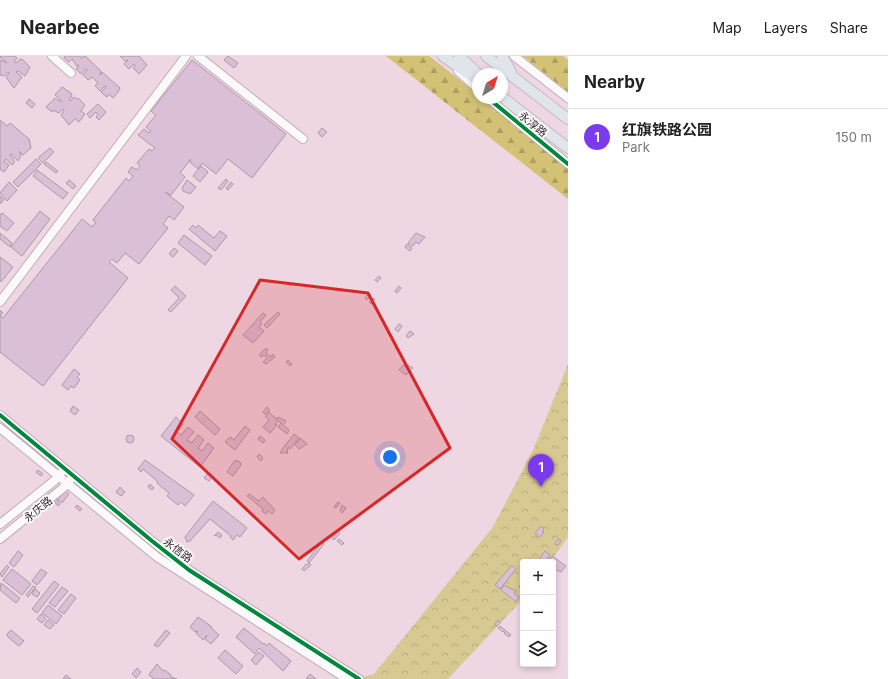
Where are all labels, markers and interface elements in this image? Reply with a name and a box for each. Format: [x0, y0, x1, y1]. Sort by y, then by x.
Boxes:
text: Nearbee [20, 16, 100, 39]
text: Map [713, 19, 742, 36]
text: Layers [764, 19, 808, 36]
text: Share [830, 19, 868, 36]
north arrow [472, 68, 508, 104]
text: Nearby [584, 72, 645, 92]
street label: 永淳路 [516, 108, 550, 140]
text: 红旗铁路公园 [622, 120, 712, 139]
text: 1 [594, 129, 600, 145]
text: 150 m [836, 129, 872, 145]
text: Park [622, 139, 650, 155]
your location [380, 447, 400, 467]
pin: 1 [528, 454, 554, 487]
street label: 永庆路 [21, 493, 55, 525]
street label: 永信路 [161, 534, 195, 566]
map controls [520, 559, 556, 667]
button: + [520, 559, 556, 595]
button: − [520, 595, 556, 631]
button: layers [520, 631, 556, 667]

